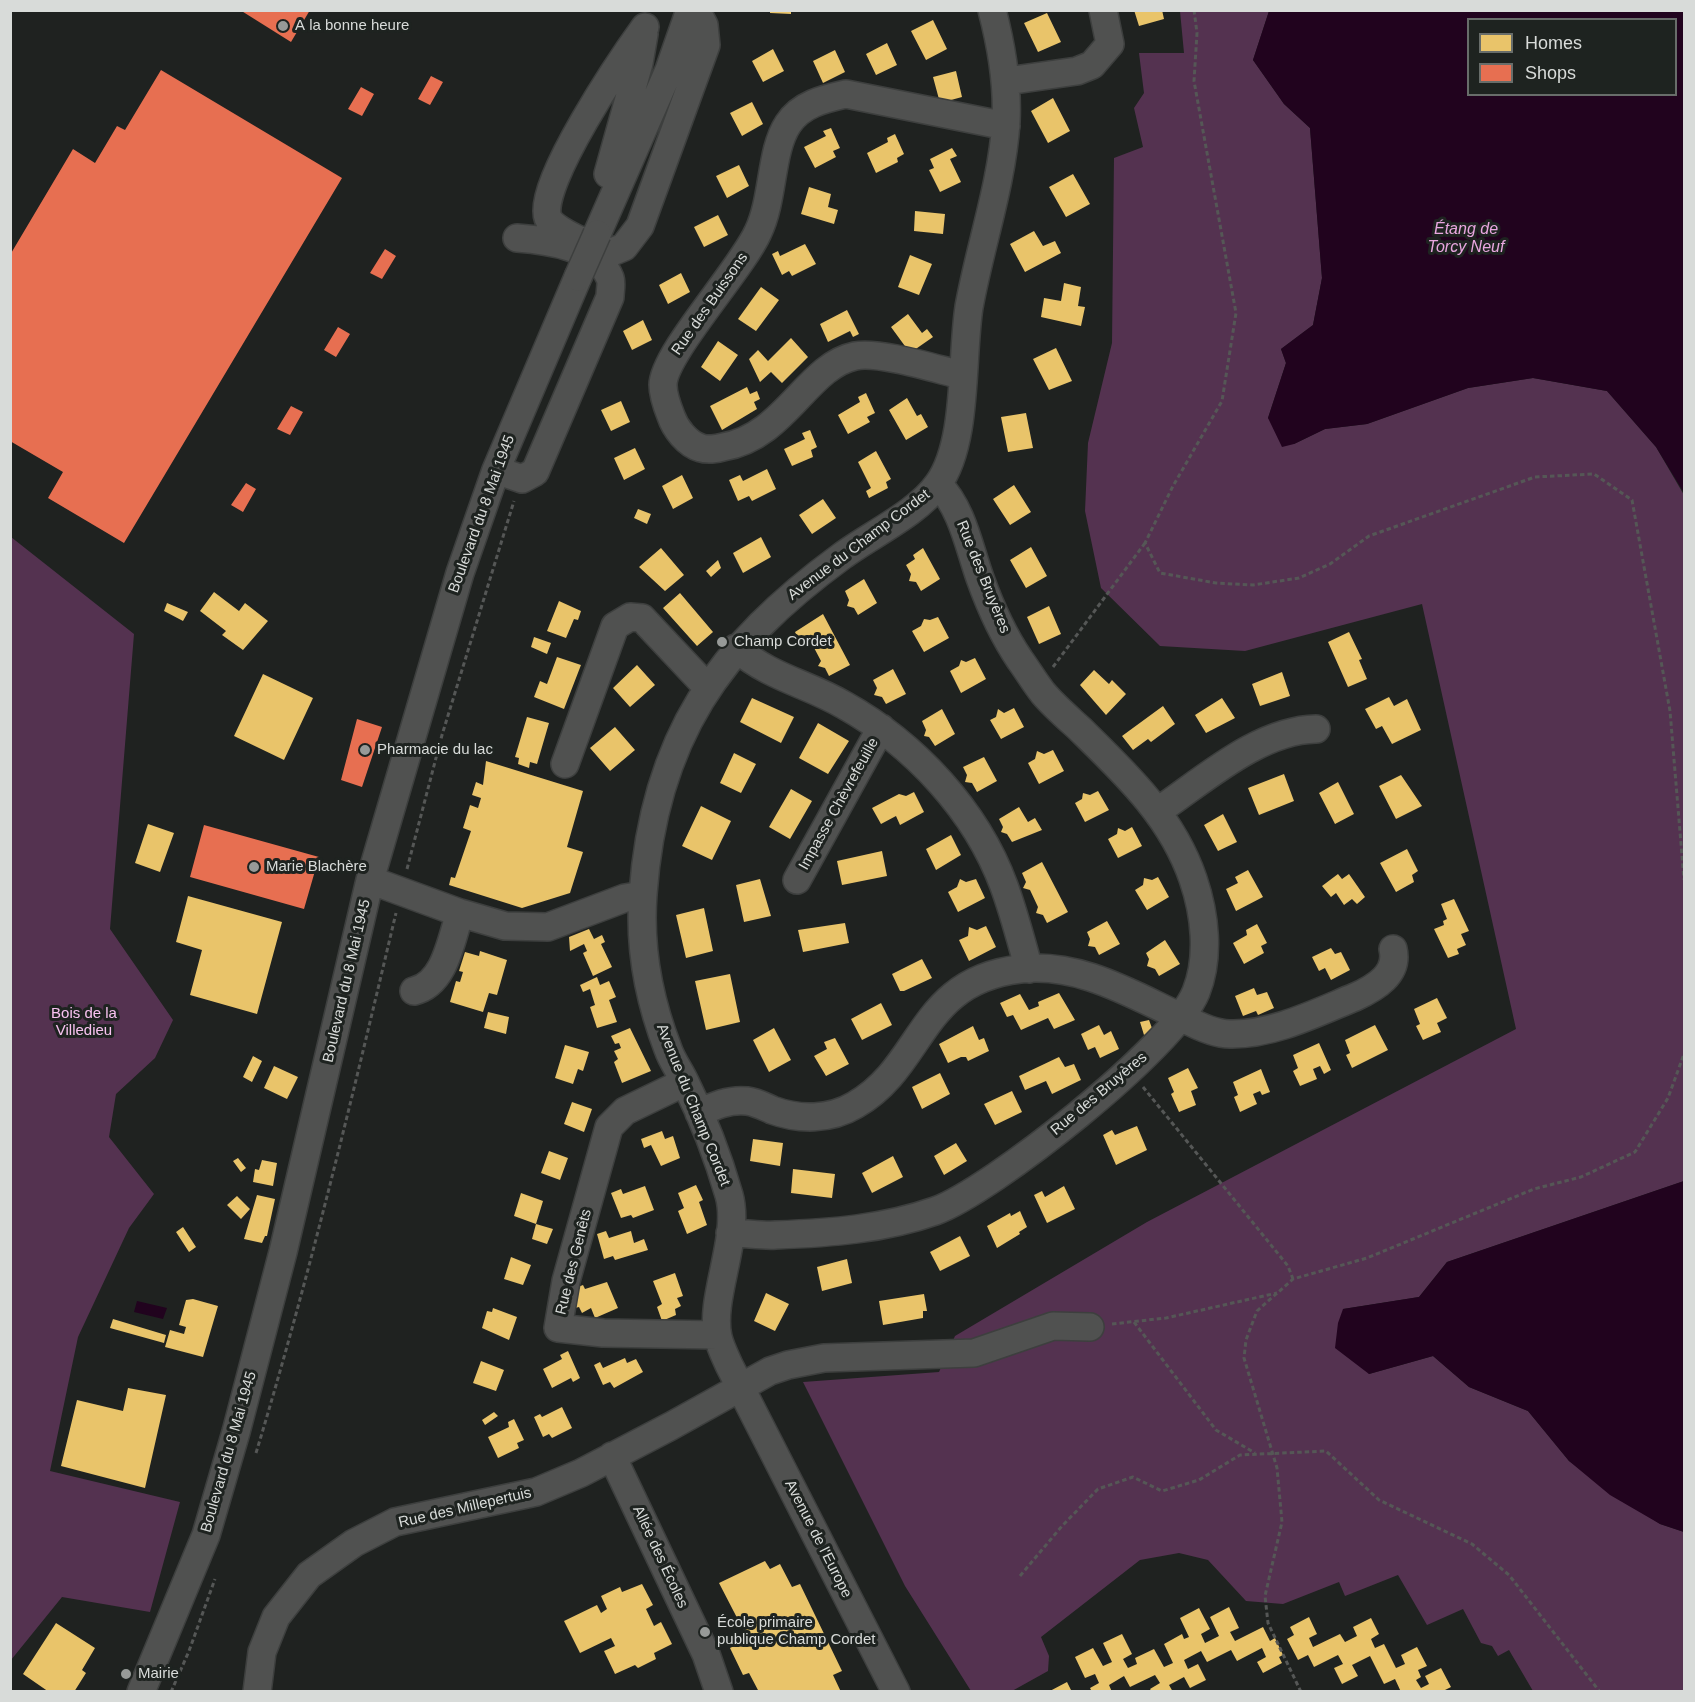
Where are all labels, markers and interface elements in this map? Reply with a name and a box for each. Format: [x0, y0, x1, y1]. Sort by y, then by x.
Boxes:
place label: A la bonne heure [295, 17, 409, 35]
legend [1467, 18, 1677, 96]
marker: A la bonne heure [276, 19, 290, 33]
text: Homes [1525, 33, 1582, 53]
text: Shops [1525, 63, 1576, 83]
water label: Étang de Torcy Neuf [1428, 220, 1504, 258]
street label: Rue des Buissons [668, 249, 752, 359]
street label: Boulevard du 8 Mai 1945 [445, 433, 519, 595]
street label: Avenue du Champ Cordet [784, 486, 934, 604]
street label: Rue des Bruyères [952, 518, 1014, 636]
place label: Champ Cordet [734, 633, 832, 651]
marker: Champ Cordet [715, 635, 729, 649]
street label: Impasse Chèvrefeuille [795, 735, 883, 873]
place label: Pharmacie du lac [377, 741, 493, 759]
marker: Pharmacie du lac [358, 743, 372, 757]
place label: Marie Blachère [266, 858, 367, 876]
marker: Marie Blachère [247, 860, 261, 874]
street label: Boulevard du 8 Mai 1945 [319, 898, 375, 1064]
park label: Bois de la Villedieu [51, 1005, 117, 1040]
street label: Avenue du Champ Cordet [652, 1021, 734, 1189]
street label: Rue des Bruyères [1047, 1049, 1151, 1139]
street label: Rue des Genêts [552, 1207, 596, 1317]
street label: Boulevard du 8 Mai 1945 [197, 1369, 261, 1535]
street label: Avenue de l'Europe [780, 1477, 856, 1601]
street label: Rue des Millepertuis [397, 1484, 533, 1532]
street label: Allée des Écoles [628, 1503, 692, 1611]
place label: École primaire publique Champ Cordet [717, 1614, 875, 1649]
marker: École primaire publique Champ Cordet [698, 1625, 712, 1639]
place label: Mairie [138, 1665, 179, 1683]
marker: Mairie [119, 1667, 133, 1681]

